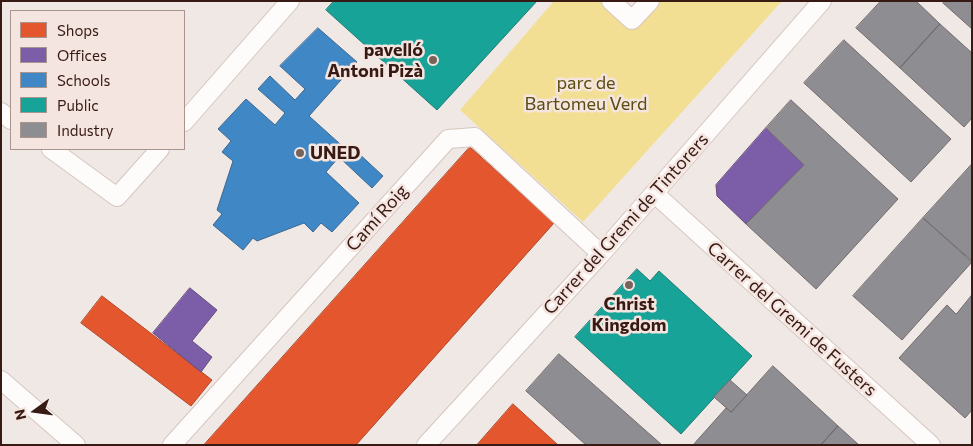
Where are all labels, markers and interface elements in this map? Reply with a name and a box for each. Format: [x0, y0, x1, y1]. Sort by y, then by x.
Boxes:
legend [10, 10, 185, 150]
text: Shops [57, 21, 99, 39]
place label: pavelló Antoni Pizà [327, 39, 423, 82]
text: Offices [57, 46, 107, 64]
marker: pavelló Antoni Pizà [427, 54, 439, 66]
text: Schools [57, 71, 110, 89]
park label: parc de Bartomeu Verd [525, 72, 647, 115]
text: Public [57, 96, 99, 114]
text: Industry [57, 121, 114, 139]
street label: Carrer del Gremi de Tintorers [539, 129, 713, 319]
place label: UNED [310, 142, 361, 164]
marker: UNED [294, 147, 306, 159]
street label: Camí Roig [341, 180, 413, 256]
street label: Carrer del Gremi de Fusters [703, 237, 881, 401]
marker: Christ Kingdom [623, 279, 635, 291]
place label: Christ Kingdom [592, 293, 666, 336]
north arrow [10, 386, 60, 436]
text: N [10, 408, 29, 422]

